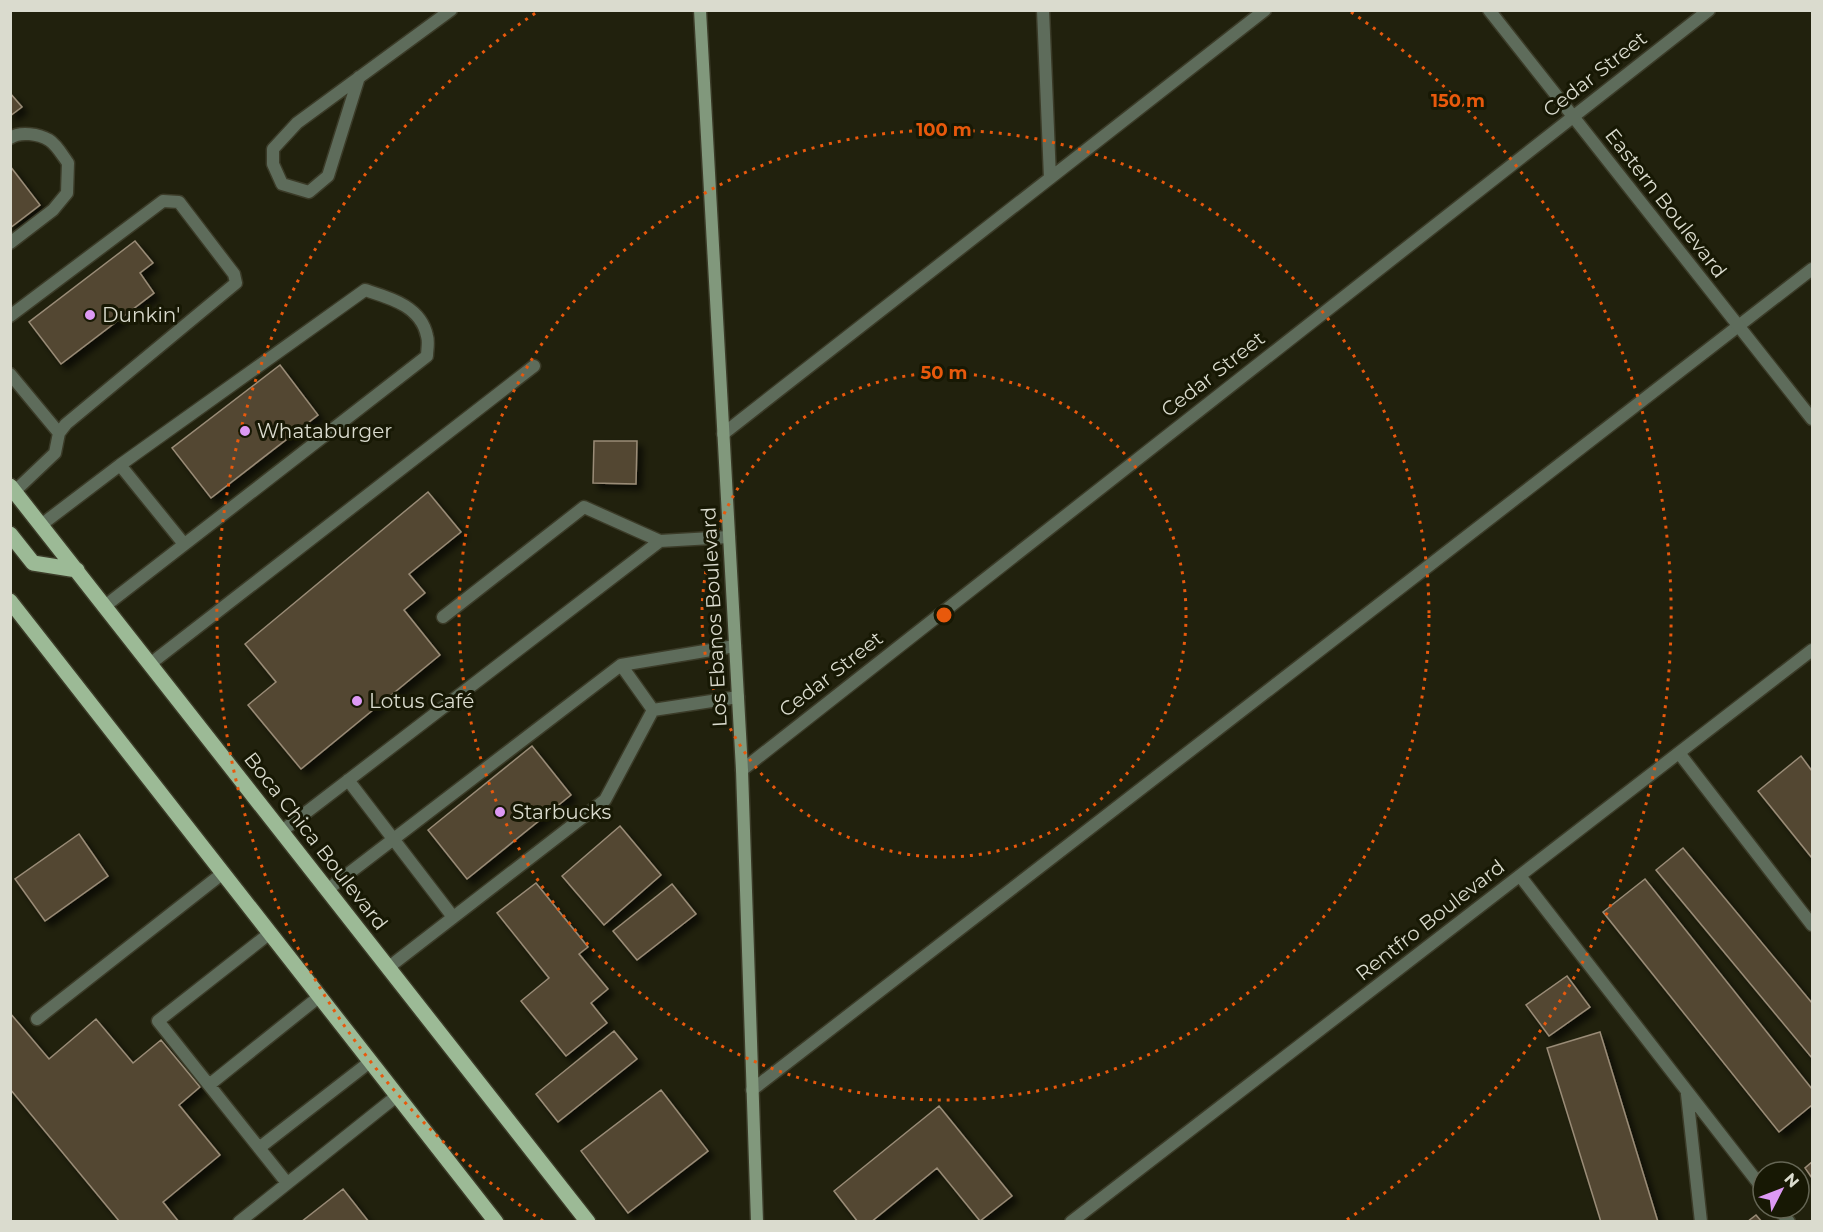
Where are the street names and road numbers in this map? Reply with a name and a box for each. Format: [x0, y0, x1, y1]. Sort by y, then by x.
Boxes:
street label: Cedar Street [1538, 26, 1652, 122]
street label: Eastern Boulevard [1600, 123, 1732, 283]
street label: Cedar Street [1156, 326, 1270, 422]
street label: Los Ebanos Boulevard [696, 506, 732, 728]
street label: Cedar Street [774, 626, 888, 722]
street label: Boca Chica Boulevard [239, 747, 393, 935]
street label: Rentfro Boulevard [1351, 854, 1509, 986]

